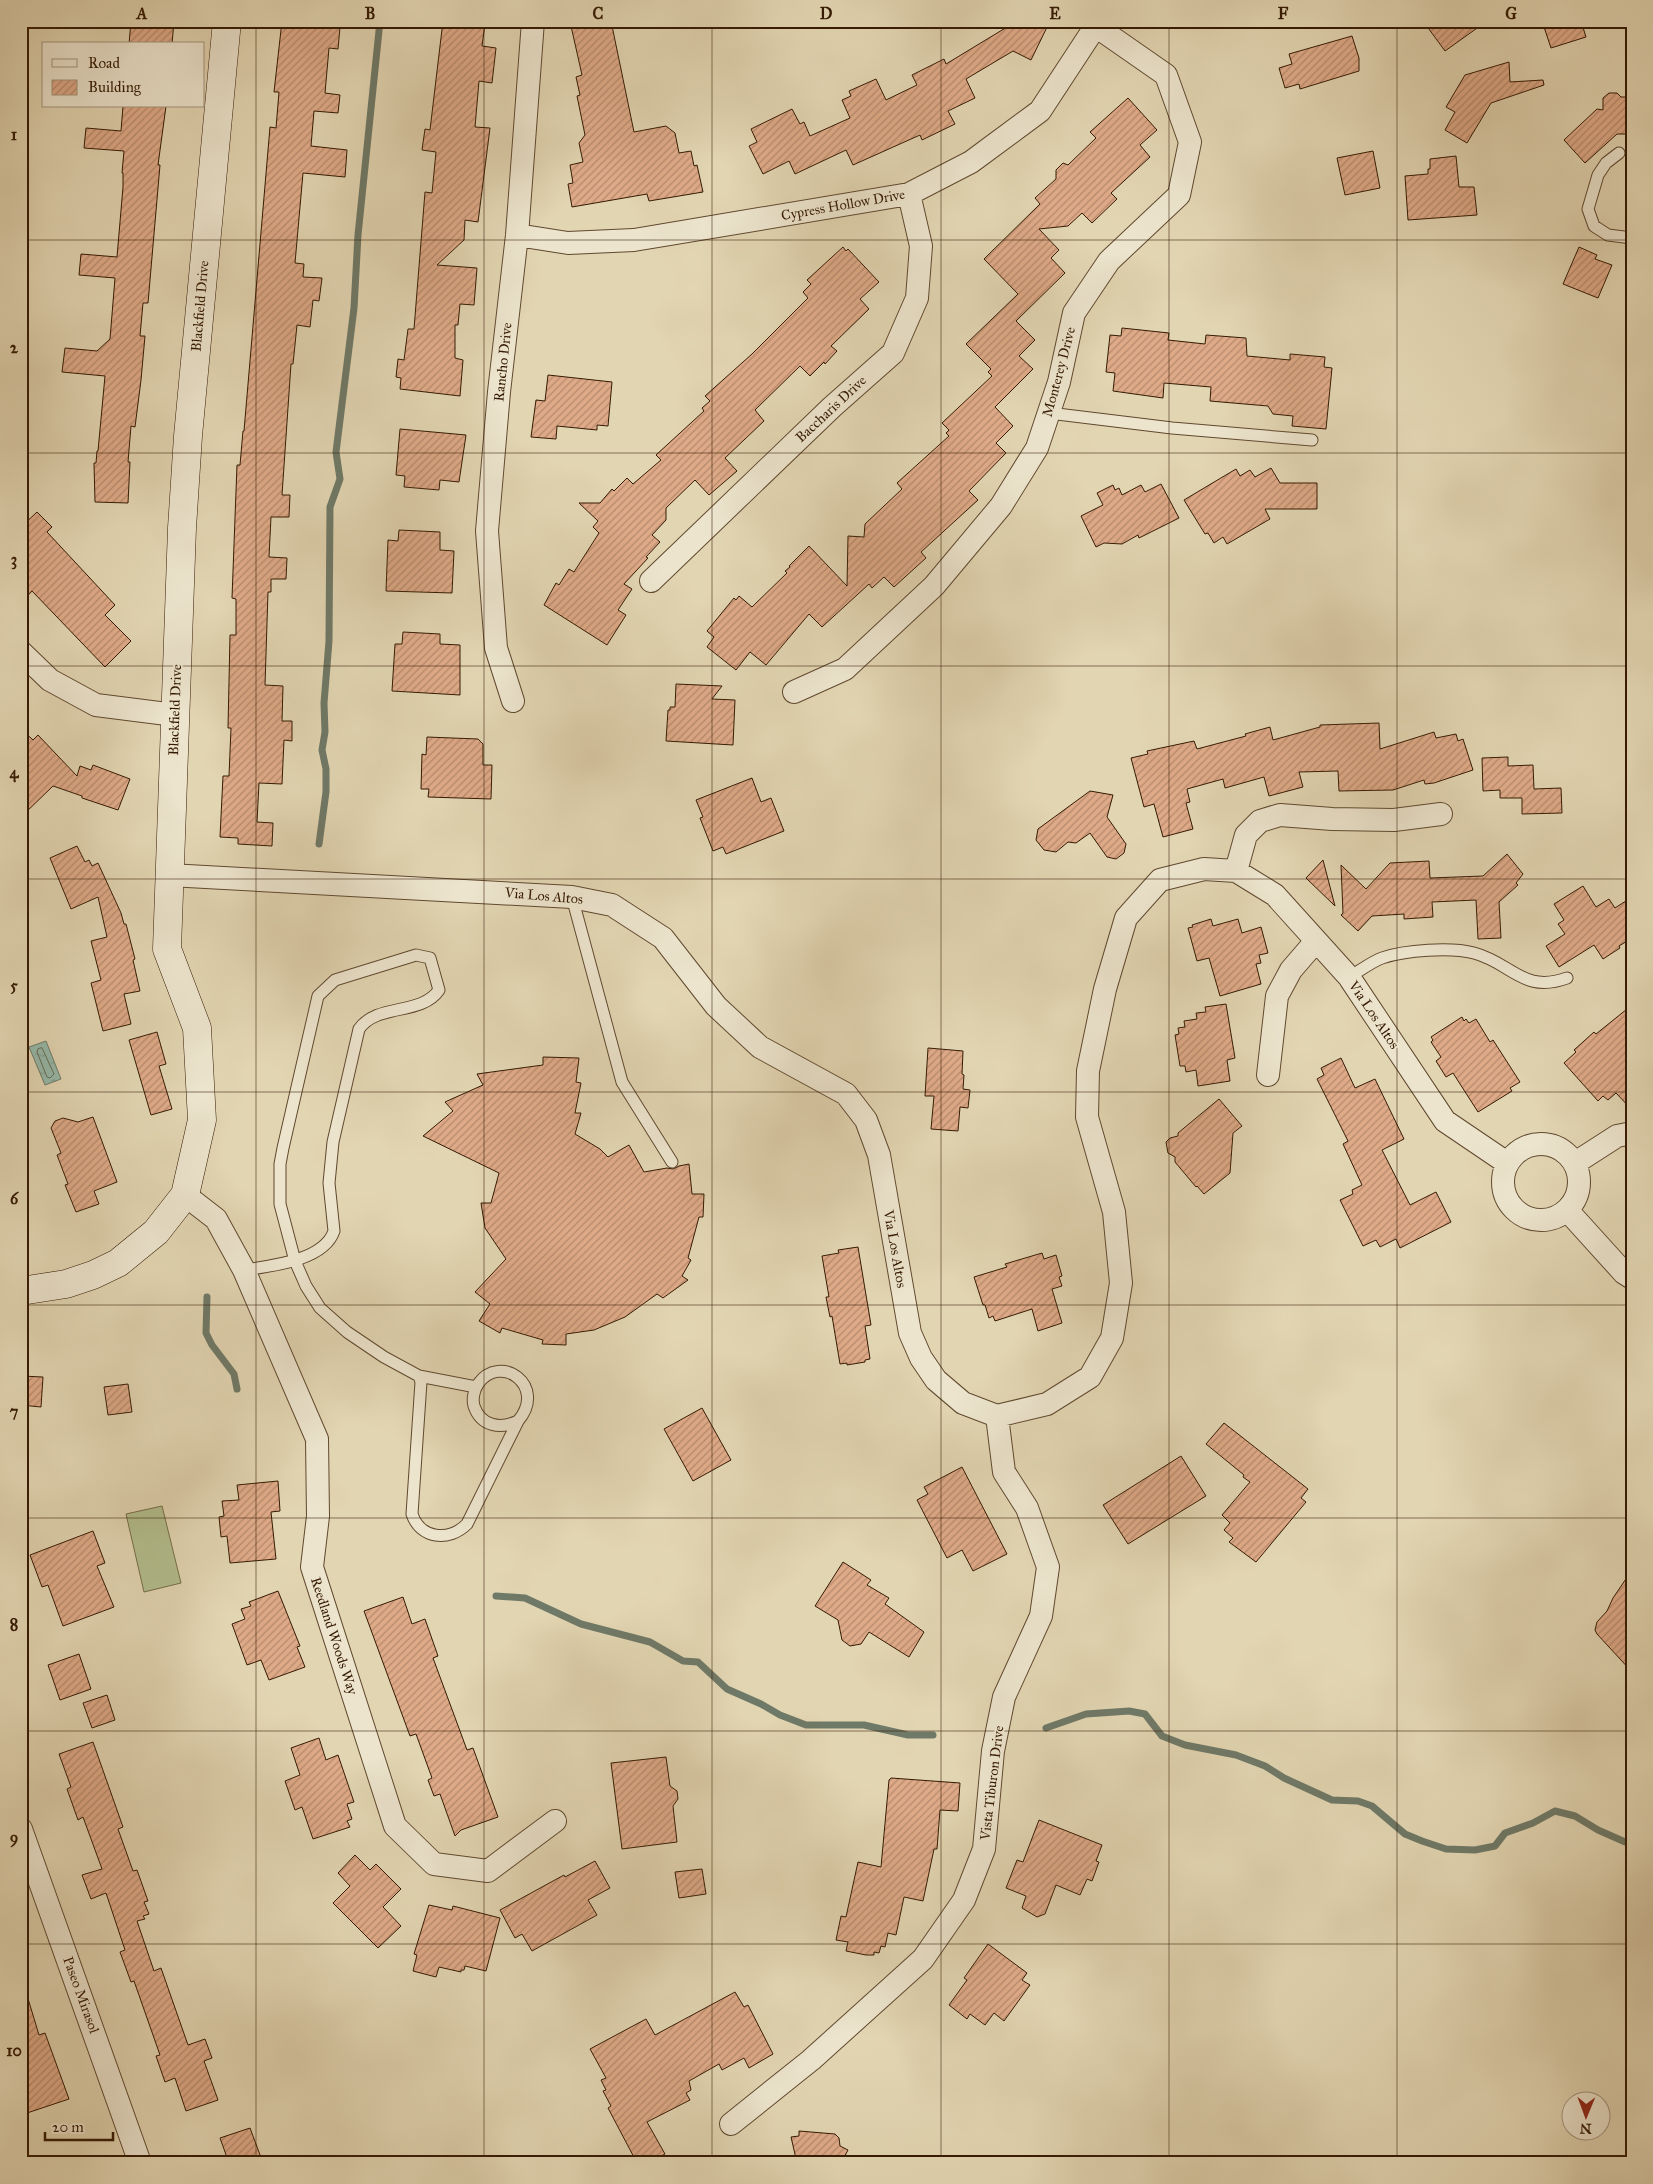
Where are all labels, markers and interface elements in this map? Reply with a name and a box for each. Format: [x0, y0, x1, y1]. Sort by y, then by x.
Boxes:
text: A [136, 4, 148, 23]
text: B [365, 4, 375, 23]
text: C [593, 4, 604, 23]
text: D [820, 4, 833, 23]
text: E [1049, 4, 1061, 23]
text: F [1278, 4, 1289, 23]
text: G [1505, 4, 1517, 23]
legend [42, 42, 205, 108]
text: Road [88, 54, 120, 72]
text: Building [88, 78, 142, 96]
text: 1 [11, 125, 18, 144]
street label: Cypress Hollow Drive [780, 186, 906, 224]
street label: Blackfield Drive [188, 260, 212, 352]
street label: Rancho Drive [490, 321, 516, 402]
street label: Monterey Drive [1039, 325, 1079, 419]
text: 2 [10, 338, 19, 357]
street label: Baccharis Drive [792, 372, 870, 446]
text: 3 [11, 550, 17, 570]
street label: Blackfield Drive [165, 664, 185, 756]
text: 4 [10, 763, 20, 783]
street label: Via Los Altos [503, 884, 584, 908]
text: 5 [10, 976, 18, 995]
street label: Via Los Altos [1344, 977, 1403, 1052]
text: 6 [10, 1189, 19, 1208]
street label: Via Los Altos [880, 1208, 910, 1289]
text: 7 [10, 1402, 19, 1421]
street label: Reedland Woods Way [307, 1575, 361, 1697]
text: 8 [10, 1615, 18, 1634]
street label: Vista Tiburon Drive [976, 1725, 1007, 1842]
text: 9 [10, 1828, 18, 1848]
street label: Paseo Mirasol [59, 1954, 103, 2036]
text: 10 [6, 2041, 22, 2060]
north arrow [1560, 2092, 1610, 2142]
scale bar [45, 2109, 112, 2141]
text: 20 m [52, 2118, 84, 2136]
text: N [1580, 2120, 1592, 2137]

